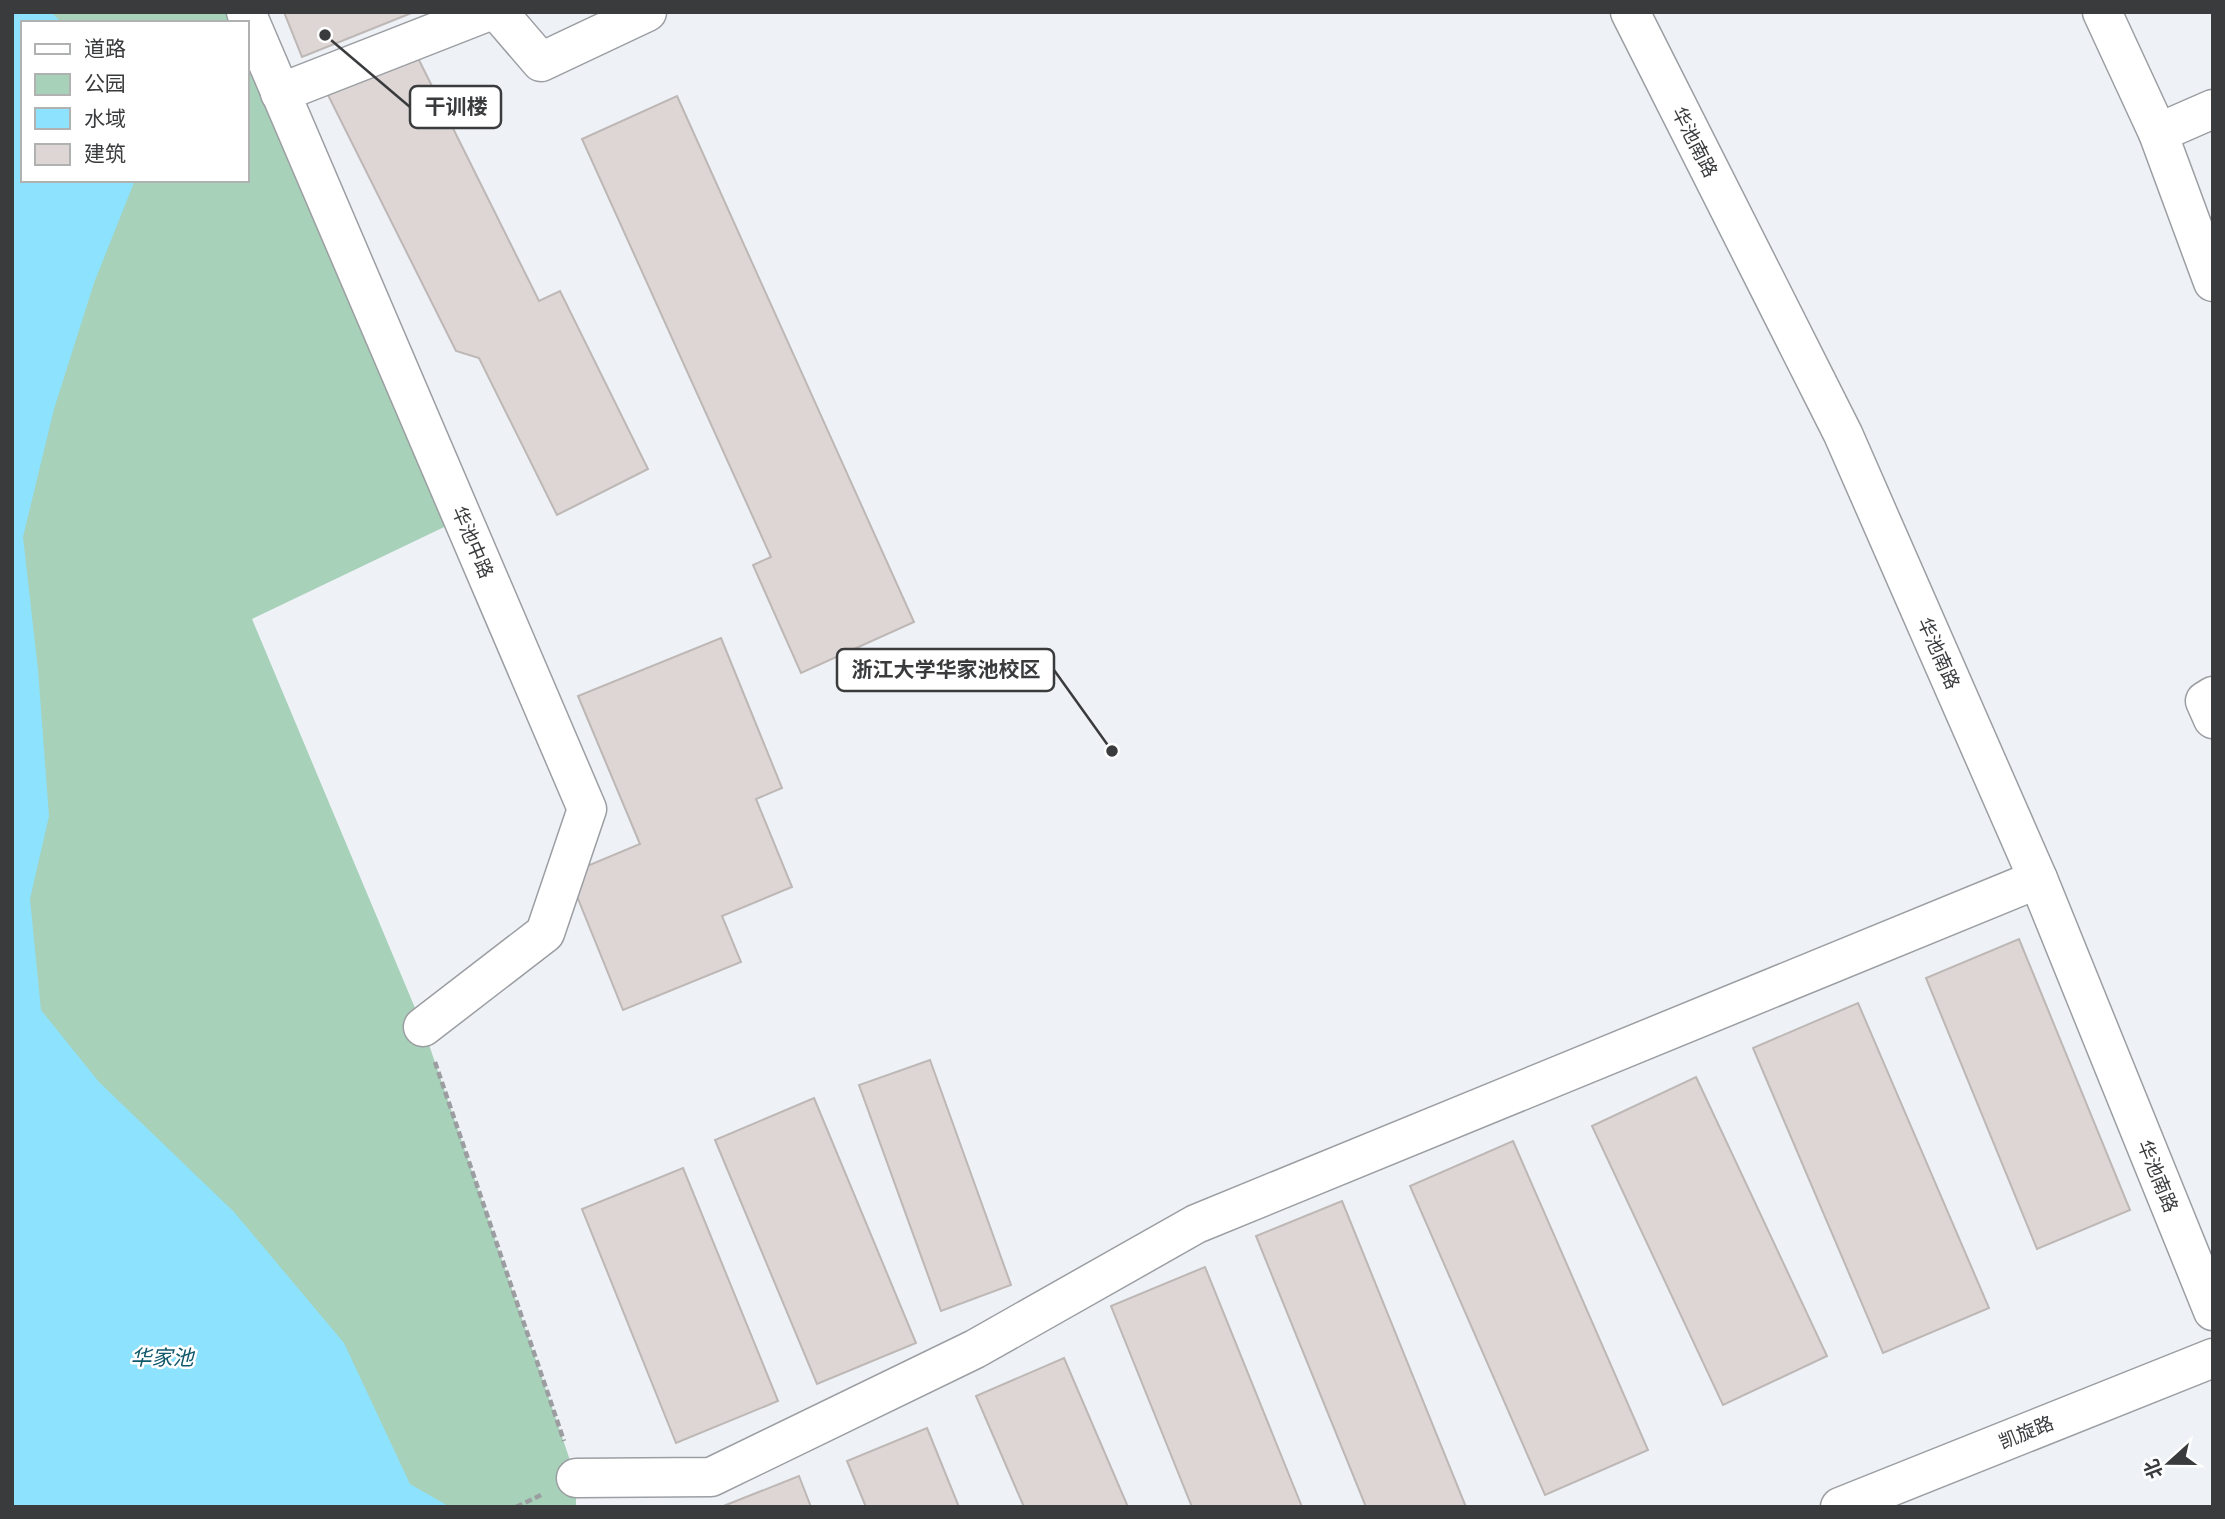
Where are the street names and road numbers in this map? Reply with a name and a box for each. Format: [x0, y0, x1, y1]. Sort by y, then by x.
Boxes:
street label: 华池南路 [1667, 103, 1723, 181]
street label: 华池中路 [447, 502, 499, 582]
street label: 华池南路 [1913, 613, 1965, 693]
street label: 华池南路 [2133, 1136, 2183, 1216]
street label: 凯旋路 [1995, 1410, 2057, 1454]

